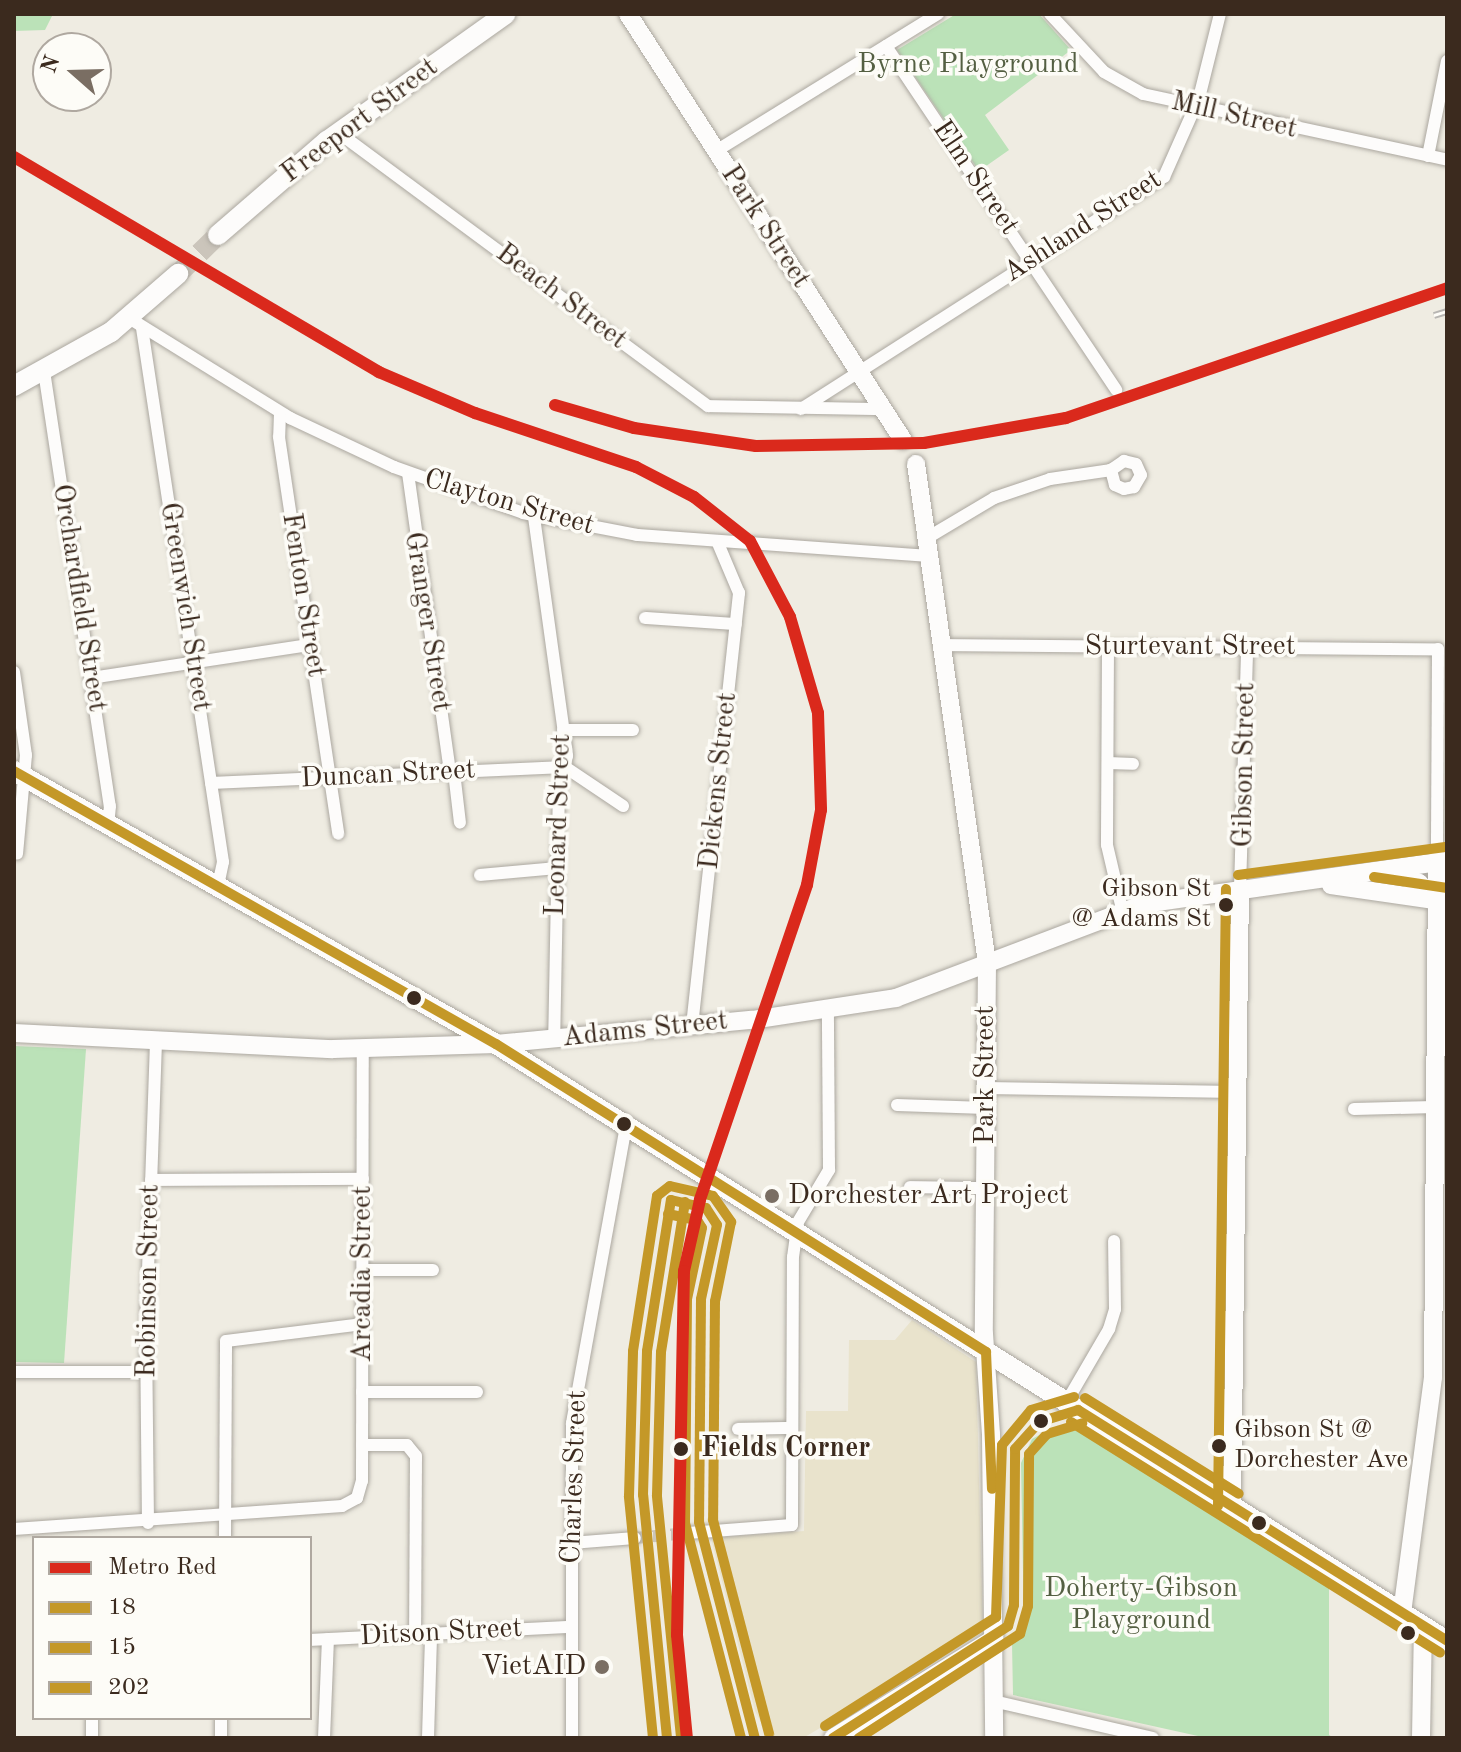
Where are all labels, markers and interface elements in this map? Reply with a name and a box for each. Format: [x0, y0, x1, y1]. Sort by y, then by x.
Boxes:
north arrow [32, 32, 112, 112]
park label: Byrne Playground [857, 48, 1079, 82]
street label: Freeport Street [275, 51, 445, 191]
text: N [38, 53, 65, 76]
street label: Mill Street [1168, 85, 1300, 147]
street label: Elm Street [924, 114, 1026, 242]
street label: Park Street [713, 159, 817, 295]
street label: Ashland Street [998, 163, 1168, 291]
street label: Beach Street [489, 237, 633, 357]
street label: Clayton Street [420, 463, 598, 543]
street label: Orchardfield Street [44, 482, 114, 714]
street label: Greenwich Street [152, 500, 218, 714]
street label: Fenton Street [273, 511, 333, 679]
street label: Granger Street [396, 529, 458, 715]
street label: Sturtevant Street [1084, 630, 1296, 664]
street label: Gibson Street [1227, 682, 1263, 848]
street label: Dickens Street [693, 691, 745, 871]
street label: Leonard Street [539, 733, 579, 917]
street label: Duncan Street [300, 754, 476, 796]
place label: Gibson St @ Adams St [1072, 874, 1211, 936]
marker: Gibson St @ Adams St [1218, 897, 1234, 913]
unlabelled marker [406, 990, 422, 1006]
street label: Adams Street [561, 1005, 729, 1055]
street label: Park Street [969, 1005, 1003, 1145]
unlabelled marker [616, 1116, 632, 1132]
place label: Dorchester Art Project [788, 1179, 1068, 1213]
street label: Robinson Street [131, 1184, 167, 1378]
street label: Arcadia Street [346, 1186, 380, 1362]
marker: Dorchester Art Project [763, 1187, 781, 1205]
street label: Charles Street [555, 1389, 595, 1565]
unlabelled marker [1033, 1413, 1049, 1429]
place label: Gibson St @ Dorchester Ave [1234, 1415, 1408, 1476]
place label: Fields Corner [701, 1432, 871, 1466]
marker: Fields Corner [668, 1436, 694, 1462]
marker: Gibson St @ Dorchester Ave [1211, 1438, 1227, 1454]
unlabelled marker [1251, 1515, 1267, 1531]
legend [32, 1536, 312, 1720]
text: Metro Red [108, 1556, 217, 1580]
park label: Doherty-Gibson Playground [1044, 1572, 1238, 1638]
text: 18 [108, 1596, 136, 1620]
street label: Ditson Street [359, 1612, 523, 1654]
unlabelled marker [1400, 1625, 1416, 1641]
text: 15 [108, 1636, 136, 1660]
place label: VietAID [481, 1650, 586, 1684]
marker: VietAID [593, 1658, 611, 1676]
text: 202 [108, 1676, 150, 1700]

